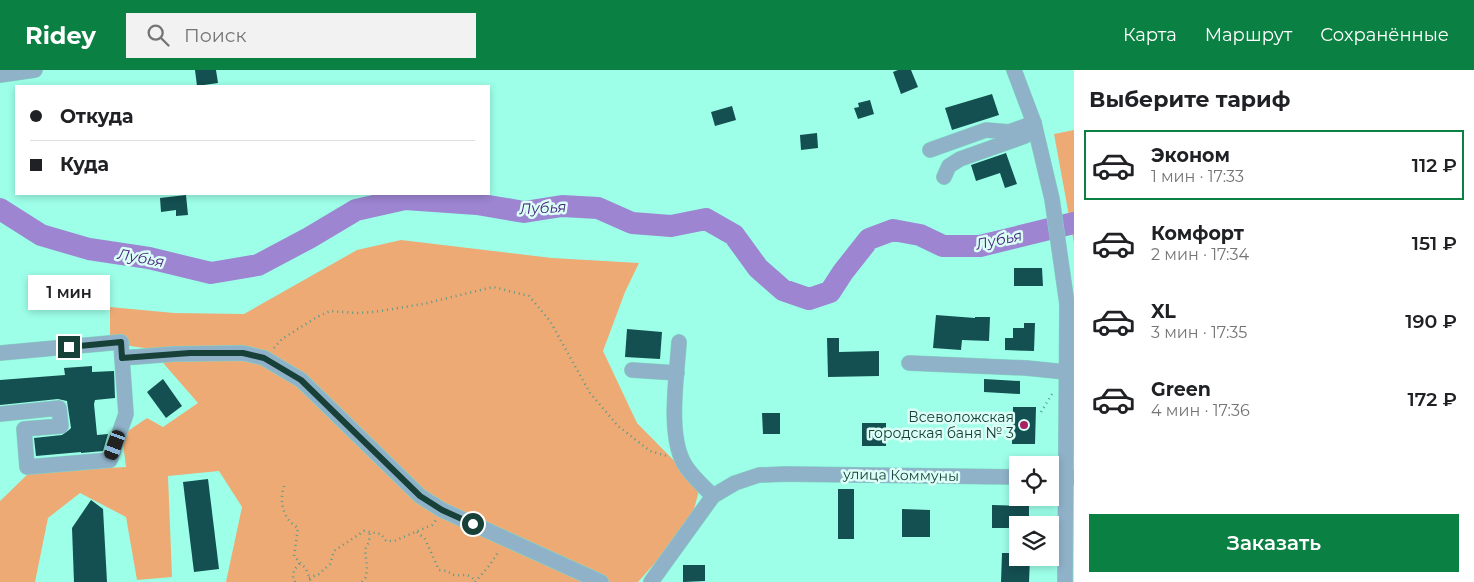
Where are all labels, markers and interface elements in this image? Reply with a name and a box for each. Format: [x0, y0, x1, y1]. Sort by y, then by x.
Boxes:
search box [126, 13, 476, 58]
text: Ridey [25, 21, 96, 50]
icon: search [144, 21, 172, 49]
text: Поиск [184, 24, 247, 47]
text: Карта [1123, 24, 1177, 46]
text: Маршрут [1205, 24, 1292, 46]
text: Сохранённые [1320, 24, 1449, 46]
text: Выберите тариф [1089, 86, 1290, 113]
text: Откуда [60, 105, 134, 128]
icon: car [1091, 143, 1136, 188]
text: Эконом [1151, 144, 1230, 167]
text: Куда [60, 153, 109, 176]
text: 112 ₽ [1412, 154, 1457, 177]
text: 1 мин · 17:33 [1151, 167, 1244, 186]
water label: Лубья [518, 197, 567, 218]
icon: car [1091, 221, 1136, 266]
text: Комфорт [1151, 222, 1244, 245]
water label: Лубья [973, 225, 1024, 254]
text: 151 ₽ [1412, 232, 1457, 255]
water label: Лубья [115, 244, 166, 271]
text: 2 мин · 17:34 [1151, 245, 1249, 264]
callout: 1 мин [28, 274, 110, 310]
text: 1 мин [46, 283, 92, 302]
icon: car [1091, 299, 1136, 344]
text: XL [1151, 300, 1176, 323]
text: 190 ₽ [1405, 310, 1457, 333]
text: 3 мин · 17:35 [1151, 323, 1247, 342]
route end [58, 336, 80, 358]
icon: car [1091, 377, 1136, 422]
text: Green [1151, 378, 1211, 401]
text: 172 ₽ [1407, 388, 1457, 411]
text: 4 мин · 17:36 [1151, 401, 1250, 420]
place label: Всеволожская городская баня № 3 [868, 408, 1014, 442]
marker: Всеволожская городская баня № 3 [1018, 419, 1030, 431]
car [102, 428, 127, 462]
map controls [1009, 456, 1059, 566]
button: locate [1009, 456, 1059, 506]
street label: улица Коммуны [842, 465, 959, 485]
route start [462, 513, 484, 535]
button: Заказать [1089, 514, 1459, 572]
button: layers [1009, 516, 1059, 566]

